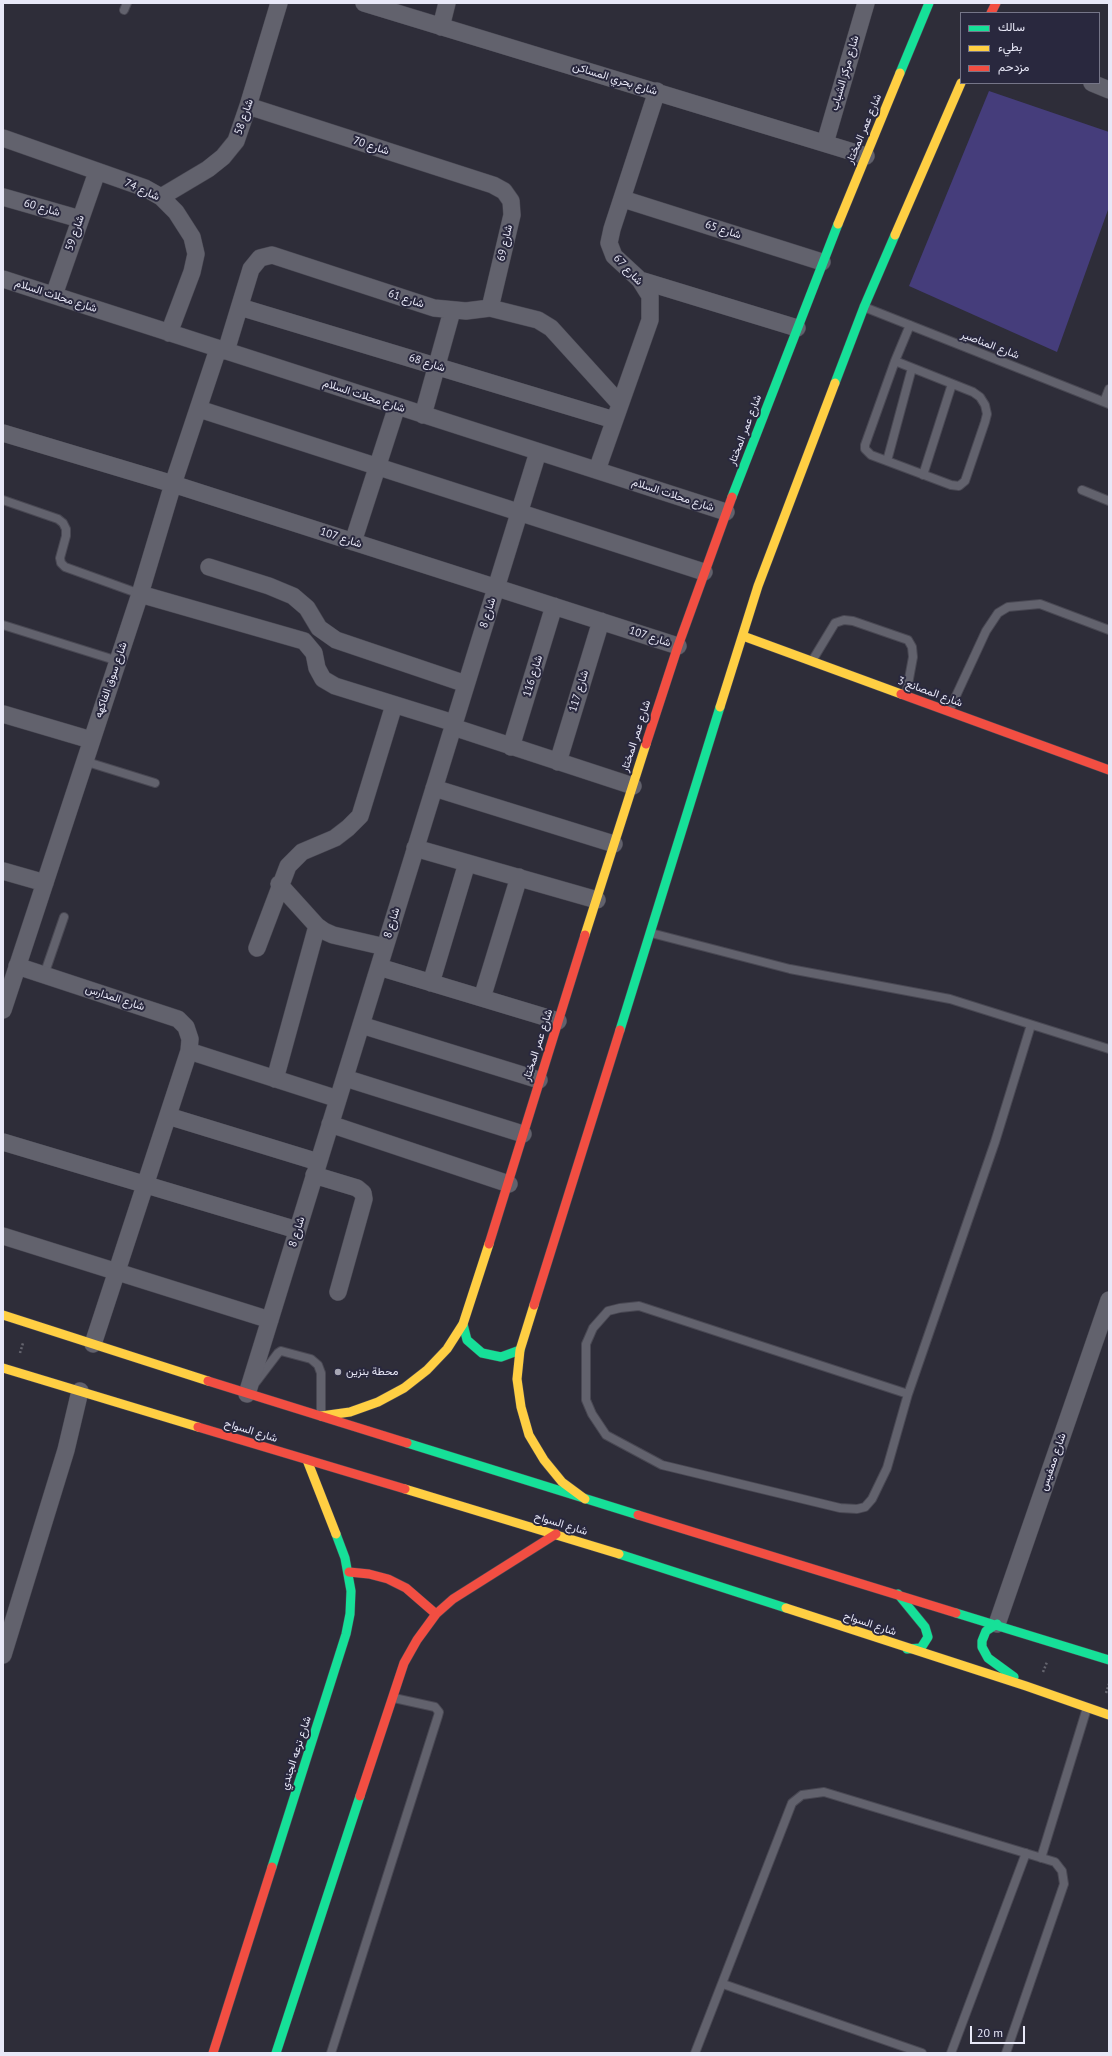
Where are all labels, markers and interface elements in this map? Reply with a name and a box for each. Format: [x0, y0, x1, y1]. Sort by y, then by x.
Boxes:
legend [960, 12, 1100, 84]
text: سالك [998, 19, 1025, 34]
street label: شارع مركز الشباب [828, 34, 862, 112]
text: بطيء [998, 39, 1022, 54]
text: مزدحم [998, 59, 1029, 74]
street label: شارع بحري المساكن [571, 60, 659, 98]
street label: شارع عمر المختار [843, 92, 885, 166]
street label: شارع 58 [232, 97, 256, 137]
street label: شارع 70 [351, 134, 391, 158]
street label: شارع 74 [122, 176, 162, 204]
street label: شارع 60 [22, 197, 62, 219]
street label: شارع 59 [63, 213, 87, 253]
street label: شارع 65 [703, 218, 743, 242]
street label: شارع 69 [494, 223, 516, 263]
street label: شارع 67 [611, 252, 645, 288]
street label: شارع محلات السلام [13, 276, 99, 316]
street label: شارع 61 [386, 287, 426, 311]
street label: شارع المناصير [959, 328, 1021, 362]
street label: شارع 68 [407, 351, 447, 375]
street label: شارع محلات السلام [321, 376, 407, 416]
street label: شارع عمر المختار [725, 393, 765, 467]
street label: شارع محلات السلام [630, 475, 716, 515]
street label: شارع 107 [318, 525, 364, 551]
street label: شارع 8 [477, 596, 499, 630]
street label: شارع 107 [627, 624, 673, 650]
street label: شارع سوق الفاكهه [92, 640, 130, 720]
street label: شارع 116 [520, 653, 546, 699]
street label: شارع 117 [566, 668, 592, 714]
street label: شارع المصانع 3 [896, 674, 964, 710]
street label: شارع عمر المختار [618, 698, 654, 774]
street label: شارع 8 [381, 906, 403, 940]
street label: شارع المدارس [84, 982, 146, 1014]
street label: شارع عمر المختار [520, 1007, 556, 1083]
street label: شارع 8 [286, 1215, 308, 1249]
place label: محطة بنزين [346, 1365, 398, 1379]
marker: محطة بنزين [333, 1367, 343, 1377]
street label: شارع السواح [223, 1417, 279, 1445]
street label: شارع ممفيس [1037, 1431, 1069, 1493]
street label: شارع السواح [533, 1510, 589, 1538]
street label: شارع السواح [842, 1609, 898, 1639]
street label: شارع ترعه الجندي [278, 1714, 314, 1792]
scale bar [972, 2018, 1027, 2044]
text: 20 m [977, 2025, 1003, 2040]

